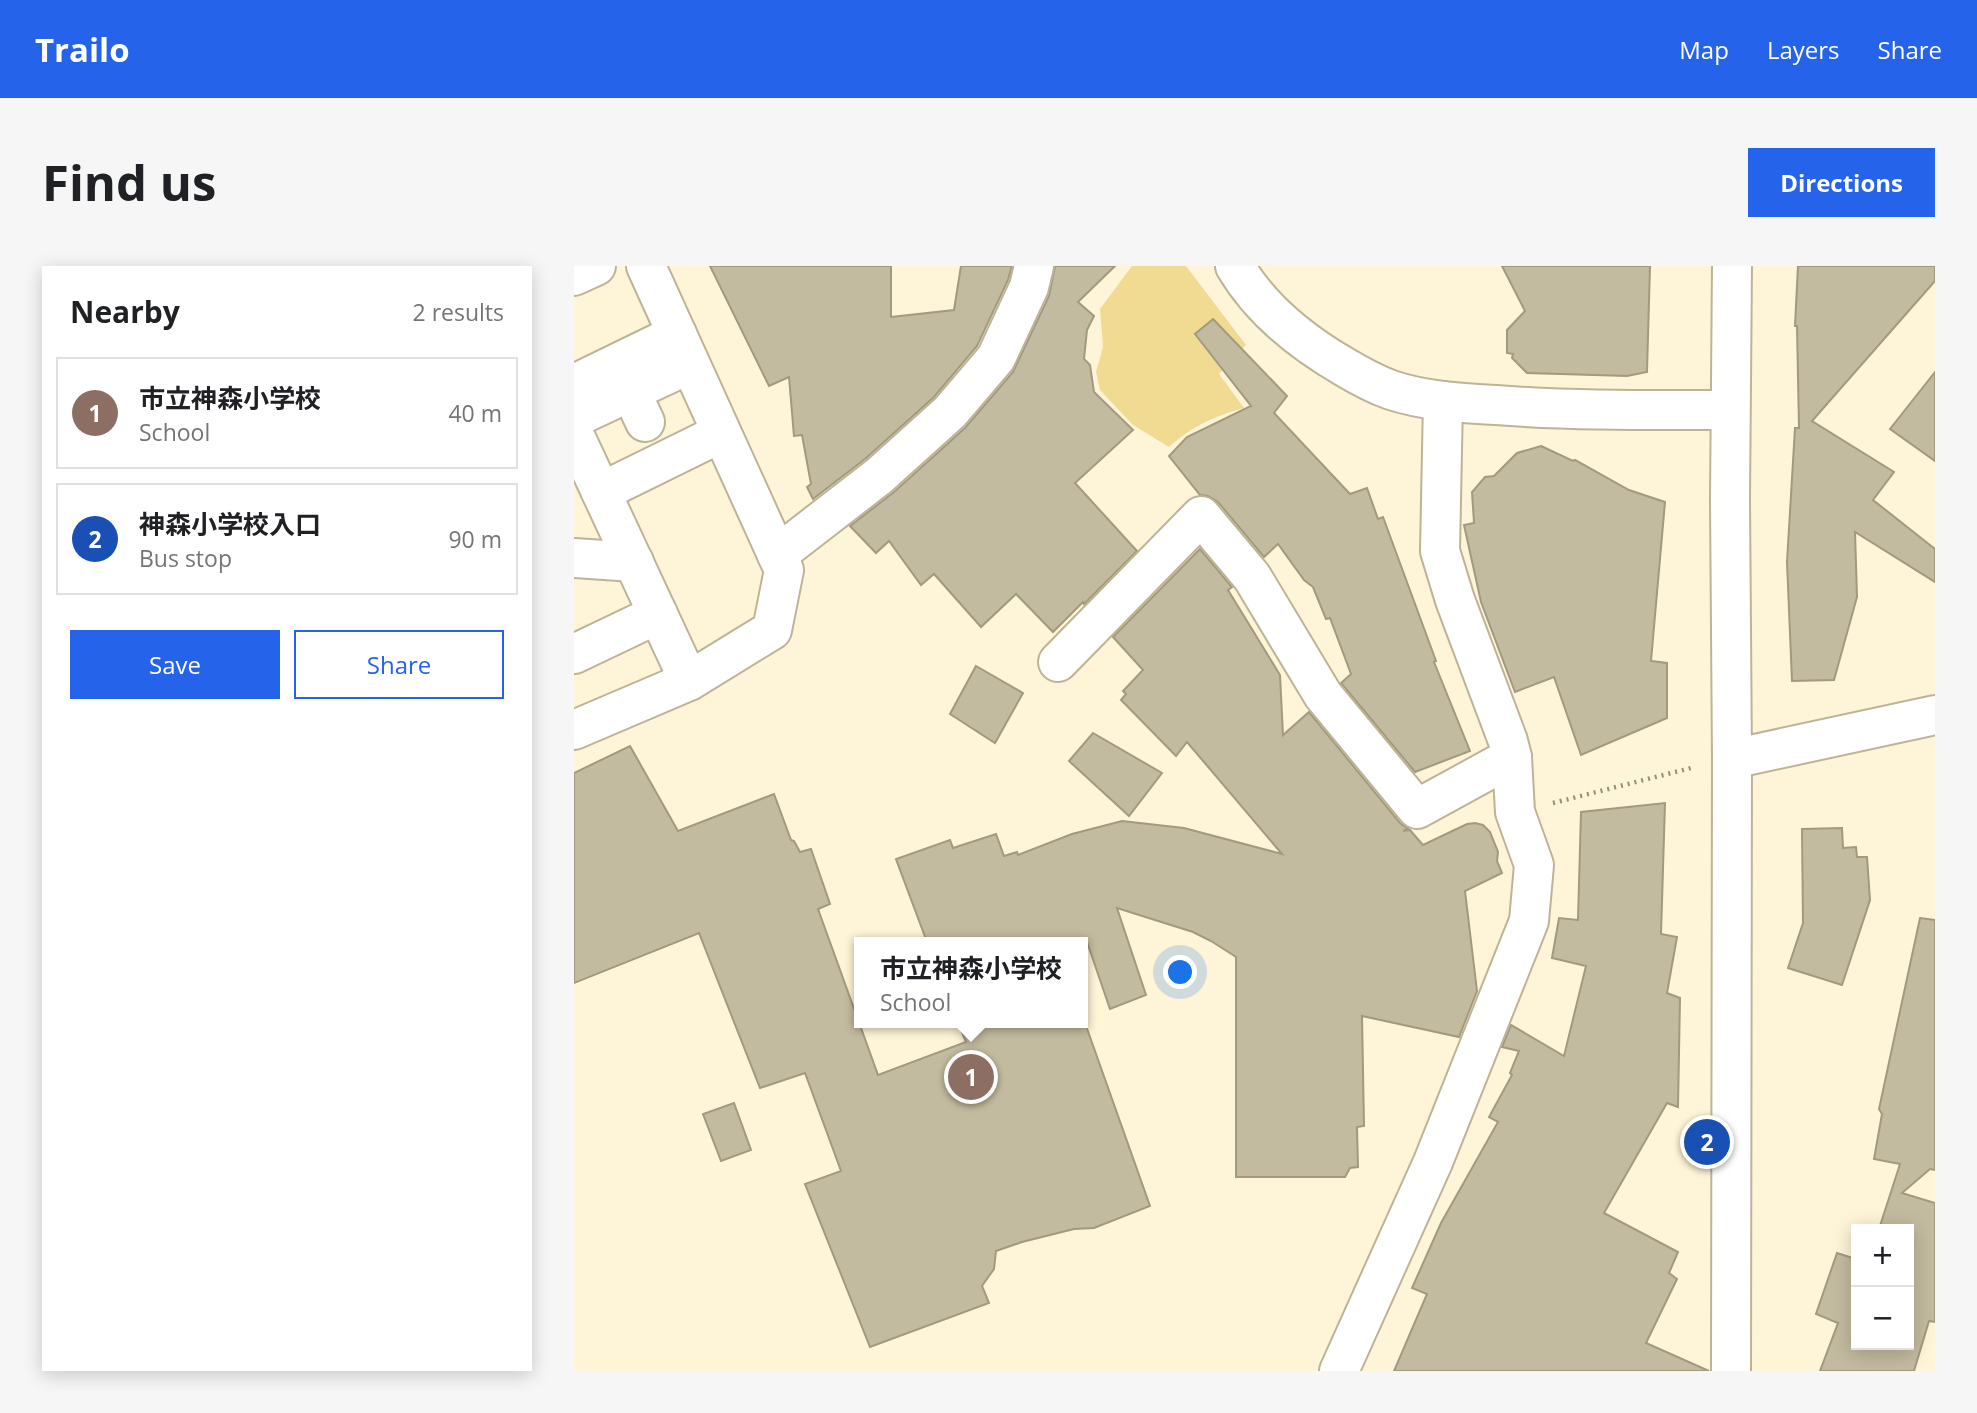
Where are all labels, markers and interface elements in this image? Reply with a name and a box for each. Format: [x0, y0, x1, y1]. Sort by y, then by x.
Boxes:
text: Trailo [35, 27, 130, 72]
text: Map [1679, 33, 1729, 66]
text: Layers [1767, 33, 1840, 66]
text: Share [1878, 33, 1942, 66]
button: Directions [1748, 148, 1935, 217]
text: Find us [42, 149, 216, 215]
text: Nearby [70, 291, 180, 332]
text: 2 results [413, 296, 504, 328]
text: 市立神森小学校 [139, 380, 321, 416]
text: 1 [88, 397, 102, 429]
text: 40 m [448, 397, 502, 429]
text: School [139, 416, 210, 448]
text: 神森小学校入口 [139, 506, 321, 542]
text: 2 [88, 523, 102, 555]
text: 90 m [448, 523, 502, 555]
text: Bus stop [139, 542, 232, 574]
button: Save [70, 630, 280, 699]
button: Share [294, 630, 504, 699]
popup [854, 937, 1088, 1028]
text: 市立神森小学校 [880, 950, 1062, 986]
your location [1163, 955, 1197, 989]
text: School [880, 986, 951, 1018]
pin: 1 [948, 1051, 994, 1103]
pin: 2 [1684, 1116, 1730, 1168]
map controls [1851, 1224, 1914, 1350]
button: + [1851, 1224, 1914, 1287]
button: − [1851, 1287, 1914, 1350]

